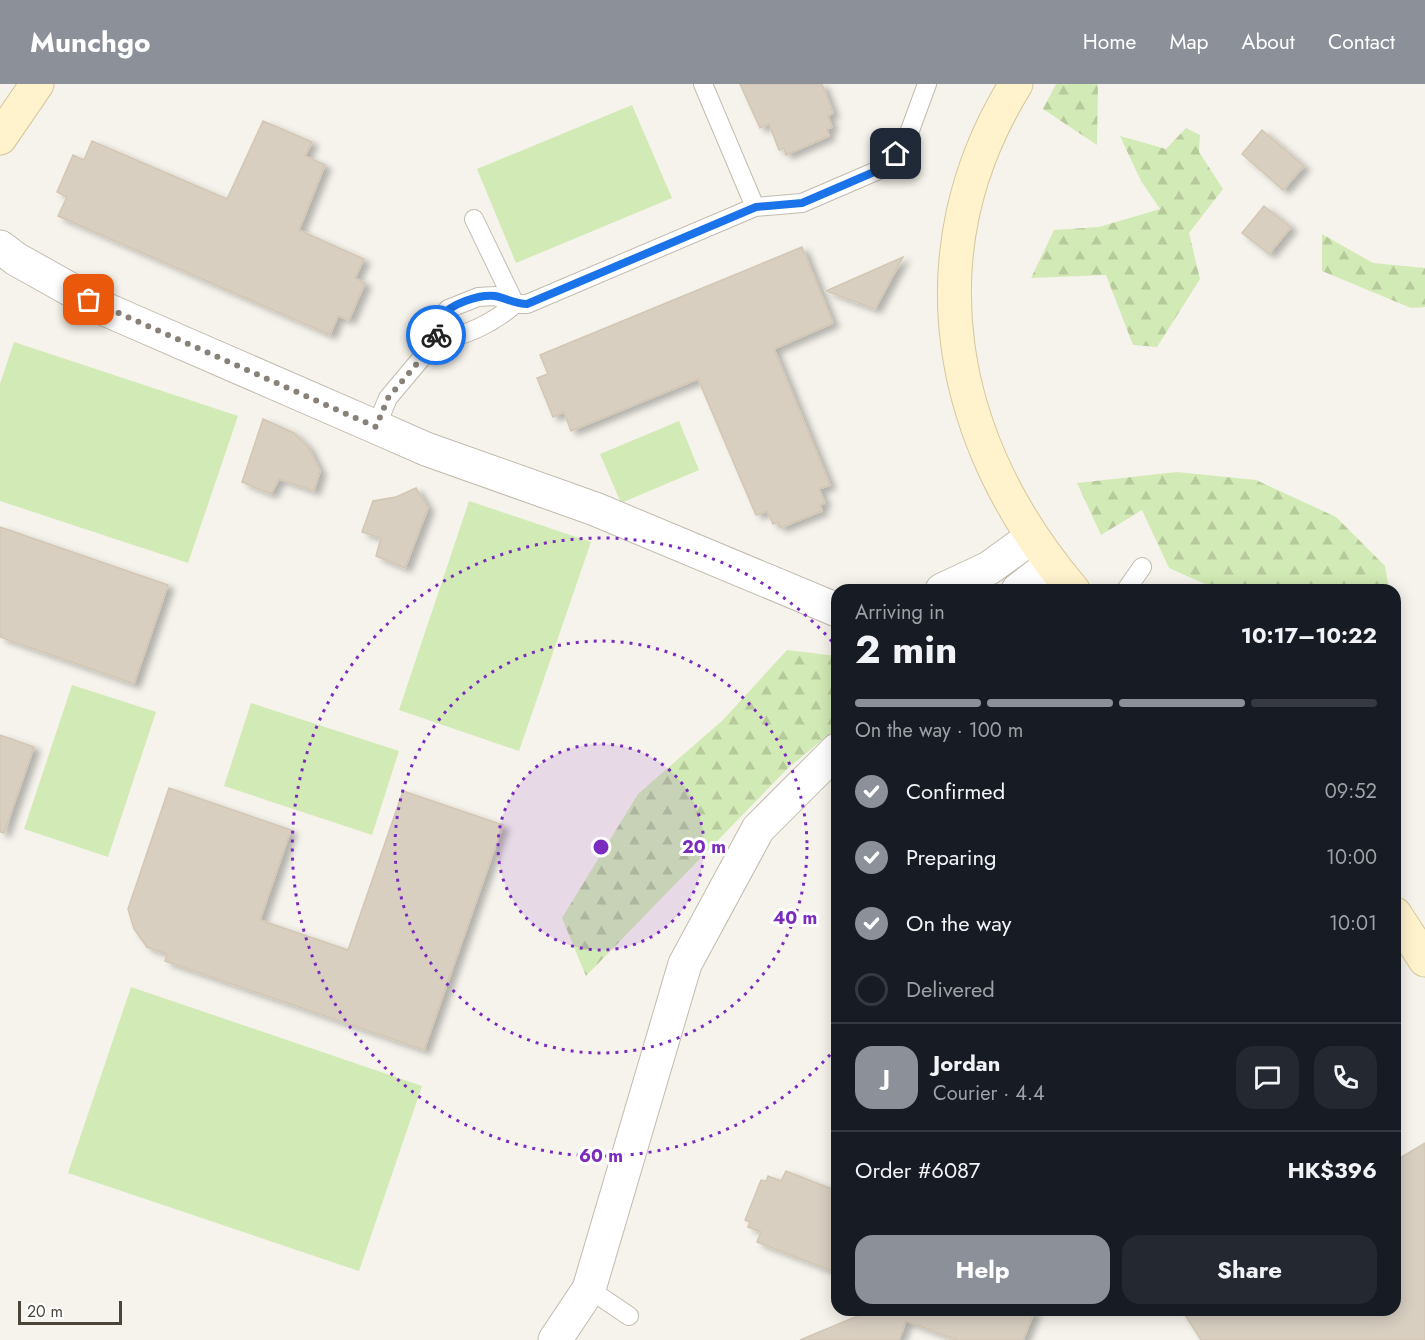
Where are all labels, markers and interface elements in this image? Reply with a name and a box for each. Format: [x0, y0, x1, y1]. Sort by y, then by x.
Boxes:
text: Munchgo [30, 22, 151, 63]
text: Home [1083, 27, 1136, 57]
text: Map [1169, 27, 1209, 57]
text: About [1242, 27, 1295, 57]
text: Contact [1328, 27, 1395, 57]
pin [870, 128, 921, 179]
icon: home [879, 137, 912, 170]
pin [63, 274, 114, 325]
icon: bag [72, 283, 105, 316]
courier [406, 305, 466, 365]
icon: bike [420, 319, 453, 352]
text: Arriving in [855, 598, 945, 627]
text: 10:17–10:22 [1241, 619, 1377, 651]
text: 2 min [855, 621, 957, 678]
text: On the way · 100 m [855, 716, 1023, 745]
icon: check [855, 775, 888, 808]
text: Confirmed [906, 775, 1005, 807]
text: 09:52 [1325, 777, 1377, 806]
text: 20 m [682, 834, 726, 860]
centre of rings [591, 837, 611, 857]
icon: check [855, 841, 888, 874]
text: Preparing [906, 841, 997, 873]
text: 10:00 [1326, 843, 1377, 872]
text: 40 m [773, 905, 817, 931]
icon: check [855, 907, 888, 940]
text: On the way [906, 907, 1011, 939]
text: 10:01 [1329, 909, 1377, 938]
text: Delivered [906, 973, 995, 1005]
button: chat [1236, 1046, 1299, 1109]
button: phone [1314, 1046, 1377, 1109]
text: Jordan [933, 1047, 1000, 1079]
text: J [883, 1061, 890, 1093]
text: Courier · 4.4 [933, 1079, 1045, 1108]
text: 60 m [579, 1143, 623, 1169]
text: Order #6087 [855, 1154, 980, 1186]
text: HK$396 [1288, 1154, 1377, 1186]
button: Help [855, 1235, 1110, 1304]
button: Share [1122, 1235, 1377, 1304]
scale bar [18, 1298, 122, 1326]
text: 20 m [27, 1300, 63, 1323]

